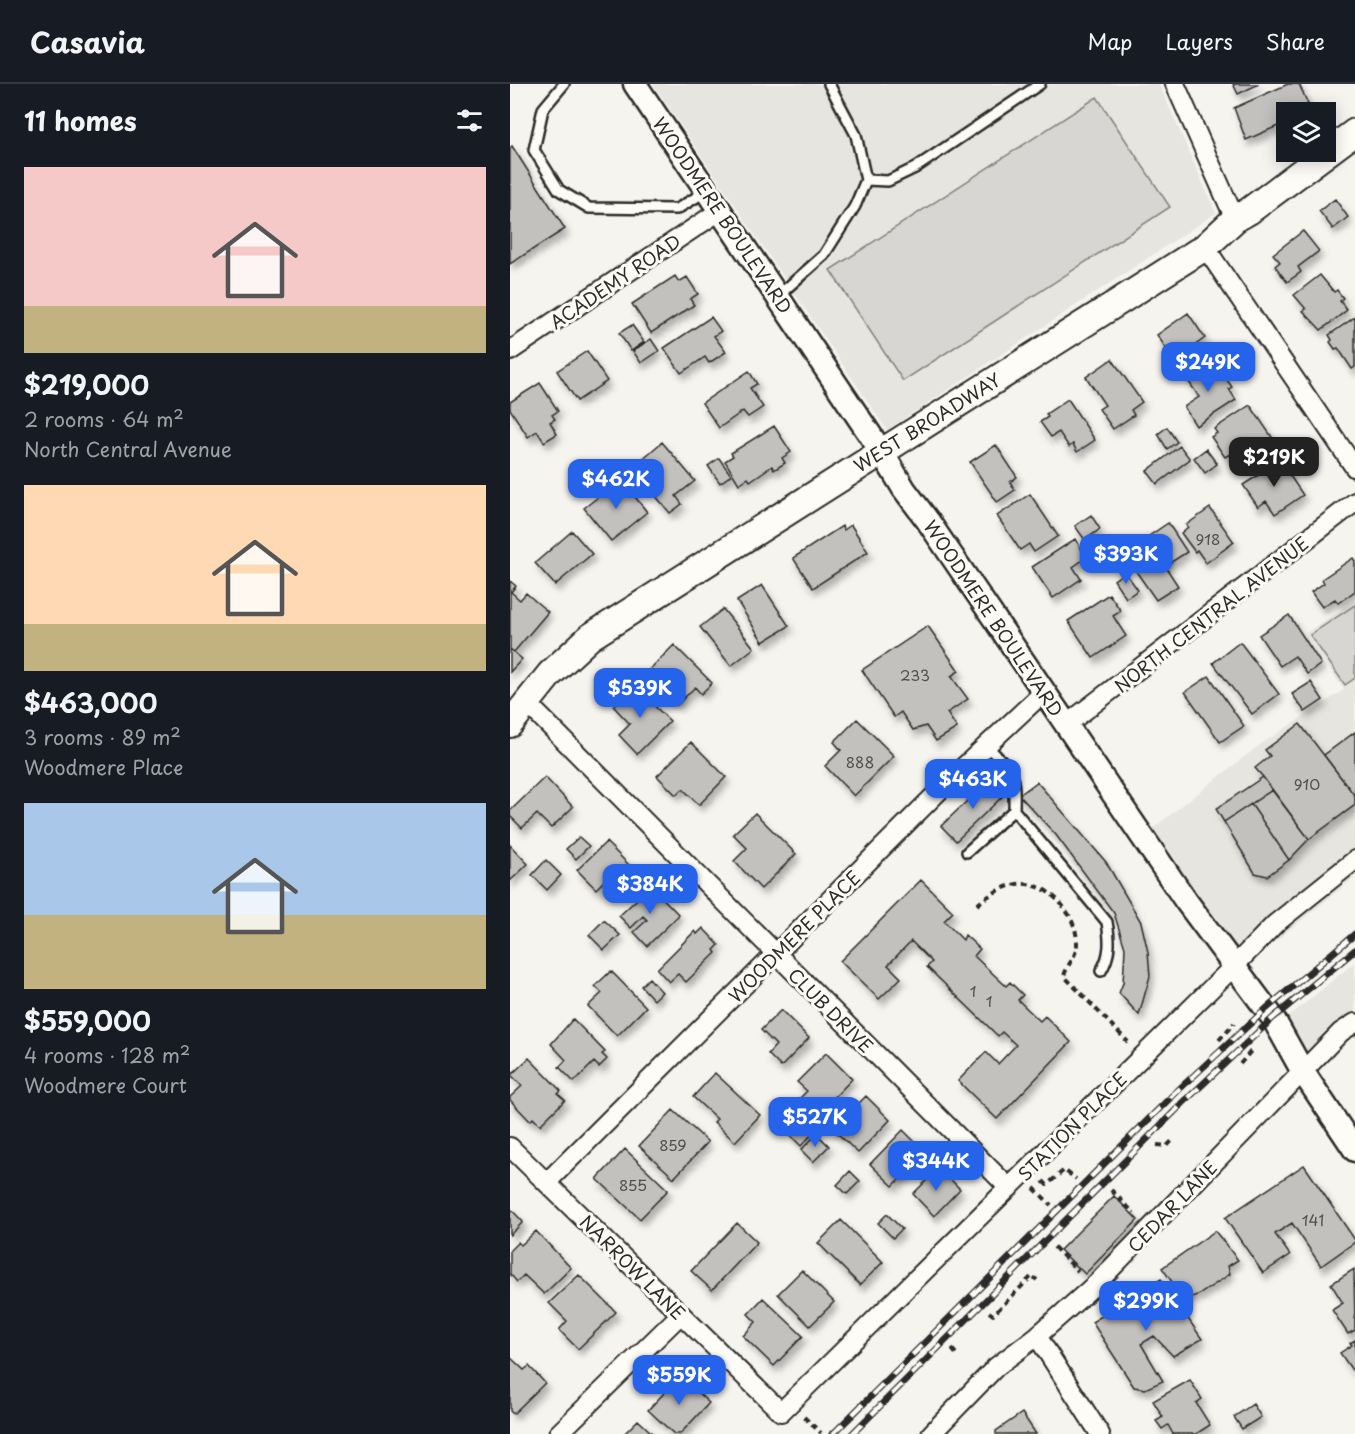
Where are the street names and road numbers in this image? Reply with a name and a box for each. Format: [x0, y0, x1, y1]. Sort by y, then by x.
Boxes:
street label: WOODMERE BOULEVARD [647, 111, 799, 319]
street label: ACADEMY ROAD [544, 227, 686, 335]
street label: WEST BROADWAY [848, 366, 1006, 478]
street label: WOODMERE BOULEVARD [918, 514, 1070, 722]
street label: NORTH CENTRAL AVENUE [1108, 530, 1314, 698]
street label: WOODMERE PLACE [722, 864, 866, 1008]
street label: CLUB DRIVE [782, 961, 880, 1059]
street label: STATION PLACE [1011, 1065, 1133, 1187]
street label: CEDAR LANE [1121, 1154, 1223, 1258]
street label: NARROW LANE [574, 1208, 692, 1326]

